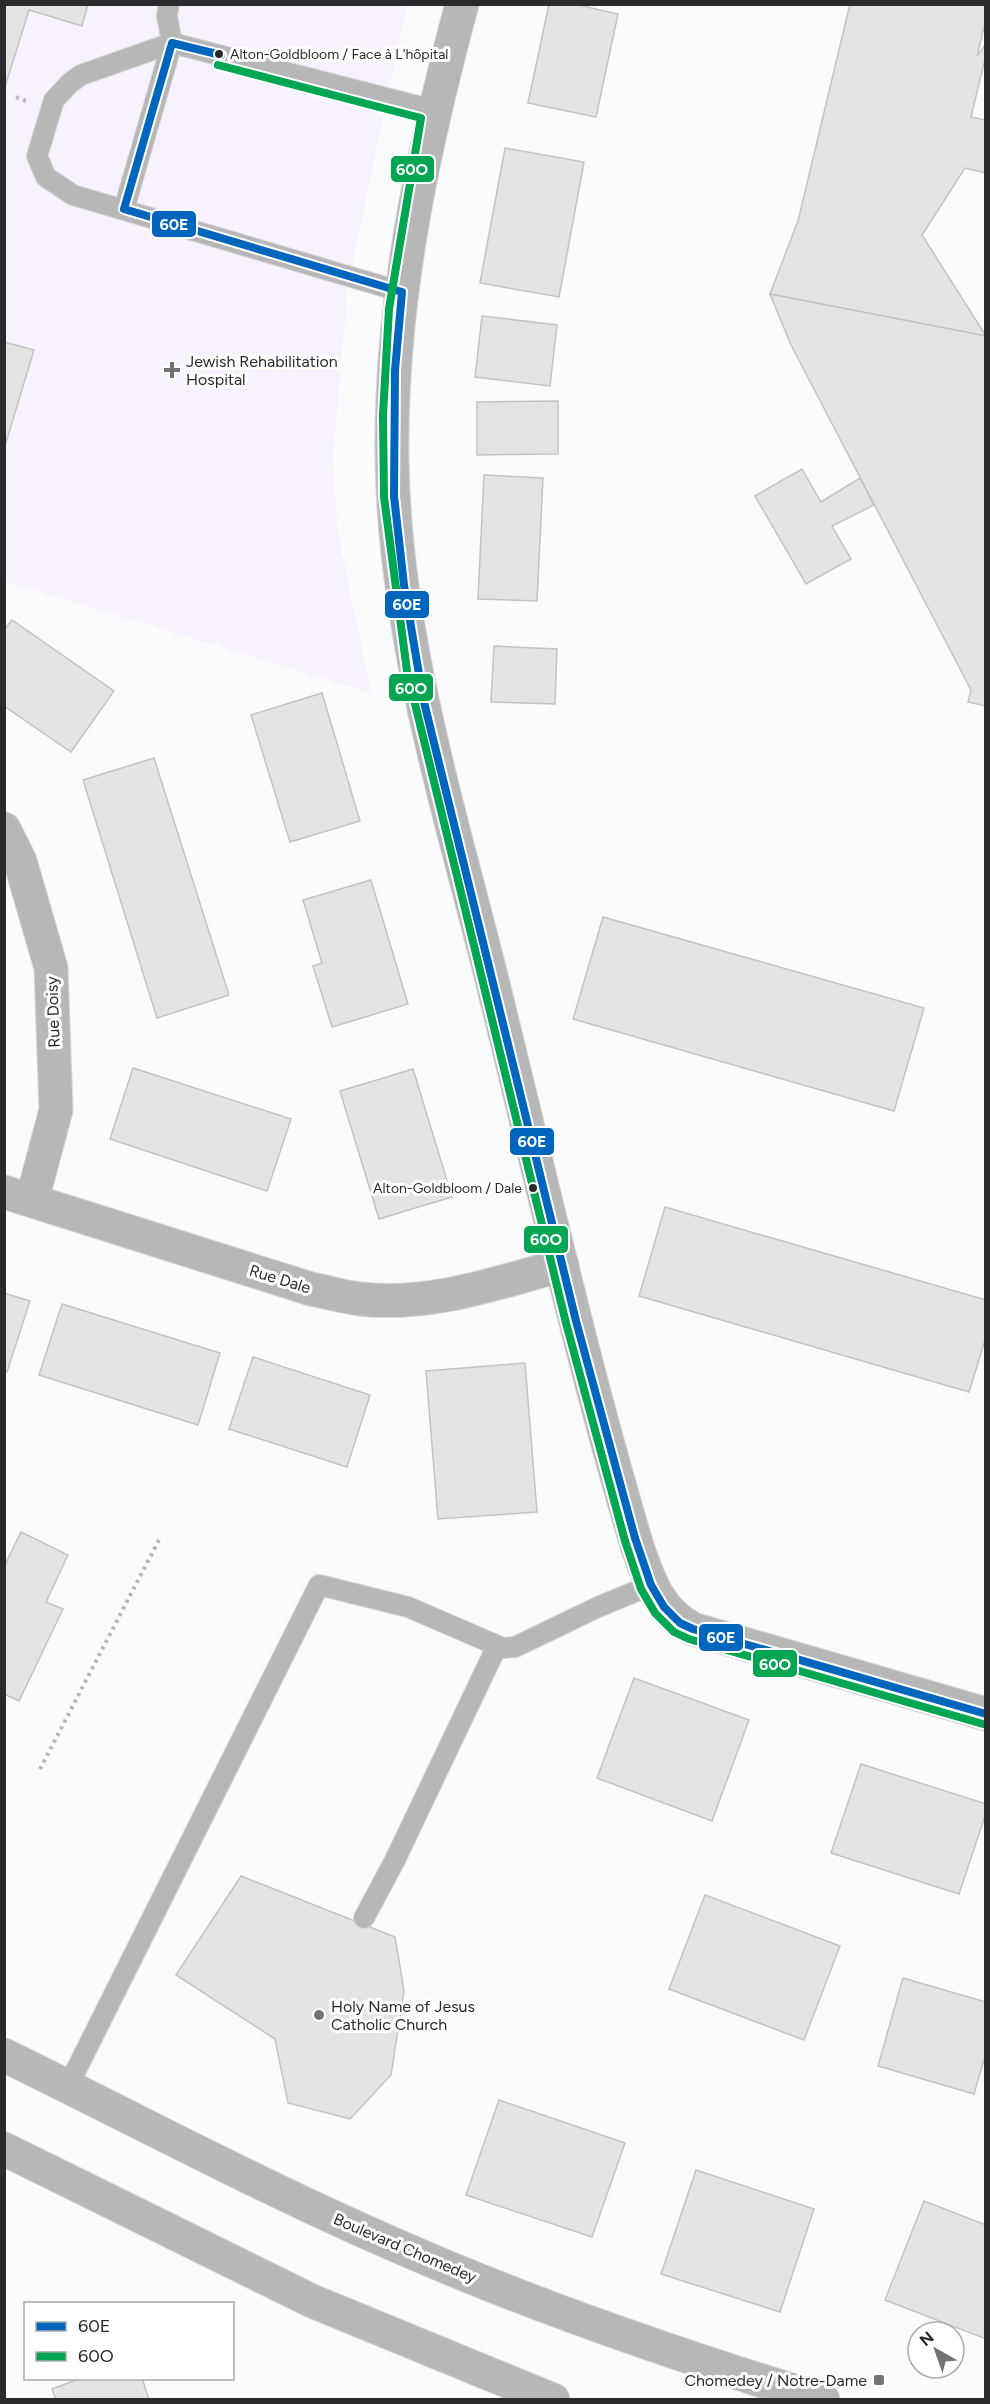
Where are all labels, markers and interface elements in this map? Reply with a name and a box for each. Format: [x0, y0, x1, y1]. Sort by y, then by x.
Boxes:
place label: Alton-Goldbloom / Face à L'hôpital [230, 46, 448, 63]
marker: Alton-Goldbloom / Face à L'hôpital [213, 48, 225, 60]
line badge: 60O [390, 155, 435, 183]
text: 60O [396, 160, 429, 179]
line badge: 60E [151, 210, 197, 238]
text: 60E [159, 215, 189, 234]
place label: Jewish Rehabilitation Hospital [186, 352, 338, 389]
marker: Jewish Rehabilitation Hospital [163, 361, 181, 379]
line badge: 60E [384, 590, 430, 619]
text: 60E [392, 595, 422, 614]
line badge: 60O [388, 673, 434, 702]
text: 60O [395, 679, 428, 698]
street label: Rue Doisy [42, 975, 64, 1048]
line badge: 60E [509, 1127, 555, 1156]
text: 60E [517, 1132, 547, 1151]
place label: Alton-Goldbloom / Dale [373, 1180, 522, 1197]
marker: Alton-Goldbloom / Dale [527, 1182, 539, 1194]
line badge: 60O [523, 1225, 569, 1254]
text: 60O [530, 1230, 563, 1249]
street label: Rue Dale [247, 1261, 313, 1297]
line badge: 60E [698, 1623, 744, 1652]
text: 60E [706, 1628, 736, 1647]
line badge: 60O [752, 1649, 798, 1678]
text: 60O [759, 1655, 792, 1674]
place label: Holy Name of Jesus Catholic Church [331, 1997, 475, 2034]
marker: Holy Name of Jesus Catholic Church [312, 2008, 326, 2022]
street label: Boulevard Chomedey [331, 2209, 480, 2287]
legend [24, 2302, 234, 2380]
text: 60E [78, 2315, 110, 2337]
north arrow [906, 2320, 966, 2380]
text: N [916, 2328, 938, 2350]
text: 60O [78, 2345, 114, 2367]
place label: Chomedey / Notre-Dame [684, 2371, 867, 2390]
marker: Chomedey / Notre-Dame [872, 2373, 886, 2387]

